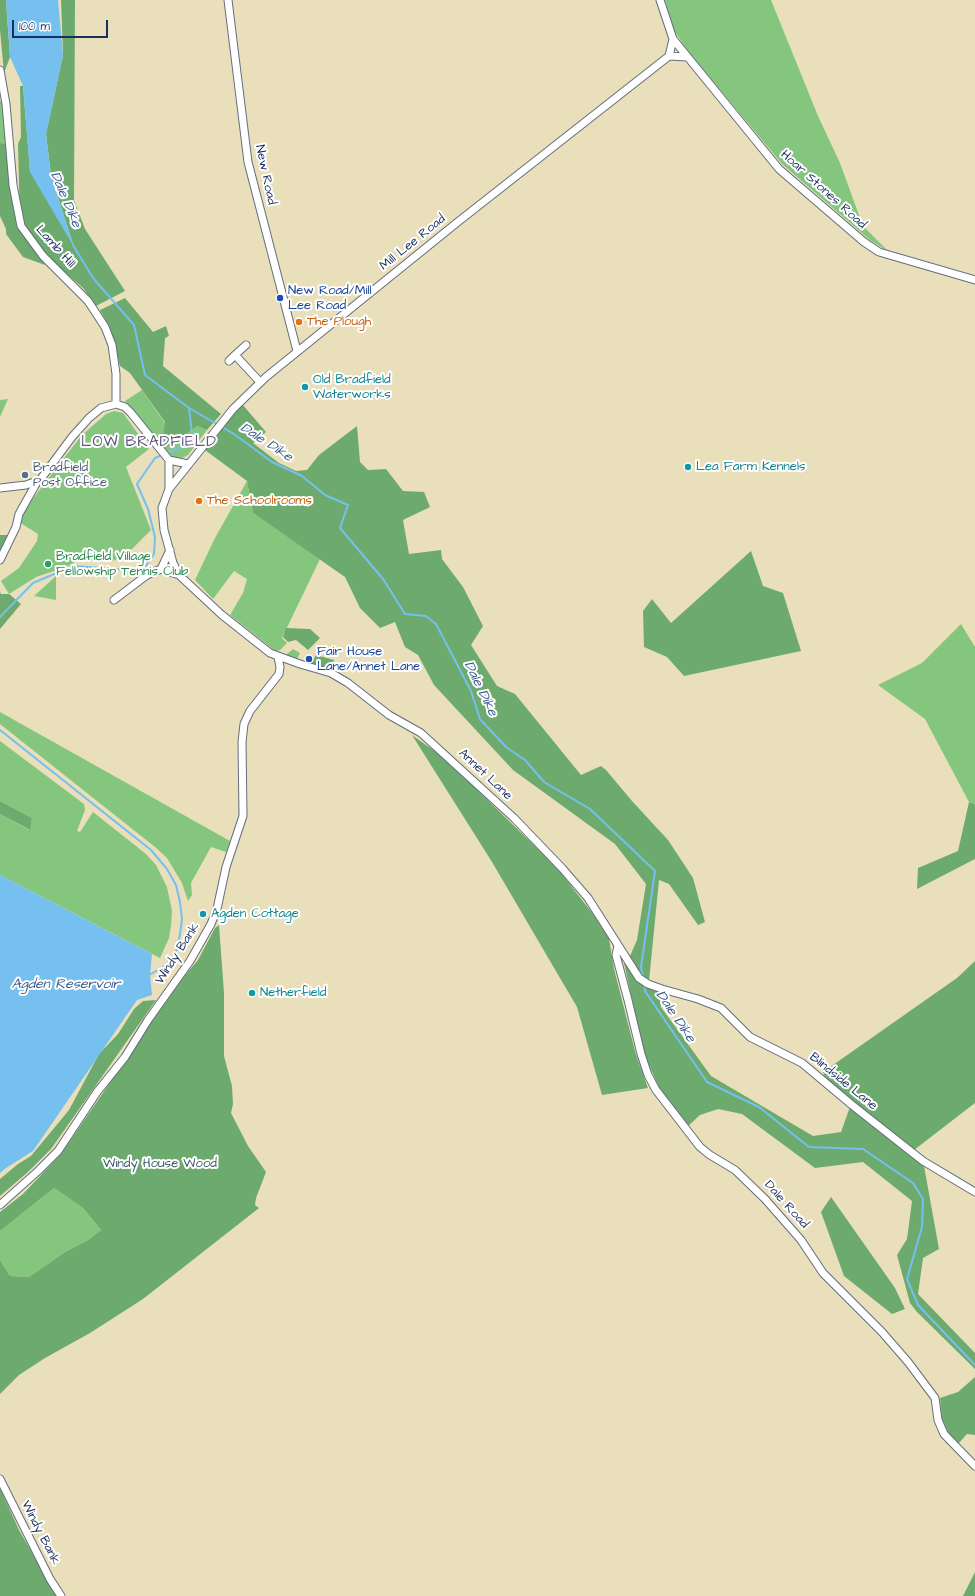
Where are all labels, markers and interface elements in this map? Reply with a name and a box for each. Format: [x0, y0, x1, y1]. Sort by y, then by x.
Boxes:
scale bar [14, 12, 110, 38]
text: 100 m [19, 18, 50, 35]
street label: New Road [251, 144, 279, 206]
street label: Hoar Stones Road [777, 147, 869, 233]
water label: Dale Dike [46, 170, 84, 230]
street label: Mill Lee Road [377, 212, 449, 274]
street label: Lamb Hill [32, 222, 78, 272]
place label: New Road/Mill Lee Road [288, 283, 371, 314]
marker: New Road/Mill Lee Road [275, 293, 285, 303]
place label: The Plough [307, 314, 371, 330]
marker: The Plough [294, 317, 304, 327]
place label: Old Bradfield Waterworks [313, 372, 391, 403]
marker: Old Bradfield Waterworks [300, 382, 310, 392]
water label: Dale Dike [237, 420, 295, 466]
district label: LOW BRADFIELD [81, 434, 217, 452]
place label: Lea Farm Kennels [696, 459, 805, 475]
place label: Bradfield Post Office [33, 460, 107, 491]
marker: Lea Farm Kennels [683, 462, 693, 472]
marker: Bradfield Post Office [20, 470, 30, 480]
place label: The Schoolrooms [207, 493, 312, 509]
marker: The Schoolrooms [194, 496, 204, 506]
place label: Bradfield Village Fellowship Tennis Club [56, 549, 188, 580]
marker: Bradfield Village Fellowship Tennis Club [43, 559, 53, 569]
place label: Fair House Lane/Annet Lane [317, 644, 420, 675]
marker: Fair House Lane/Annet Lane [304, 654, 314, 664]
water label: Dale Dike [460, 659, 500, 719]
street label: Annet Lane [455, 746, 515, 804]
place label: Agden Cottage [211, 906, 299, 922]
marker: Agden Cottage [198, 909, 208, 919]
street label: Windy Bank [152, 920, 204, 988]
water label: Agden Reservoir [12, 977, 120, 993]
place label: Netherfield [260, 985, 327, 1001]
marker: Netherfield [247, 988, 257, 998]
water label: Dale Dike [652, 988, 698, 1046]
street label: Blindside Lane [806, 1050, 880, 1114]
park label: Windy House Wood [103, 1156, 217, 1172]
street label: Dale Road [760, 1178, 812, 1232]
street label: Windy Bank [17, 1498, 63, 1568]

